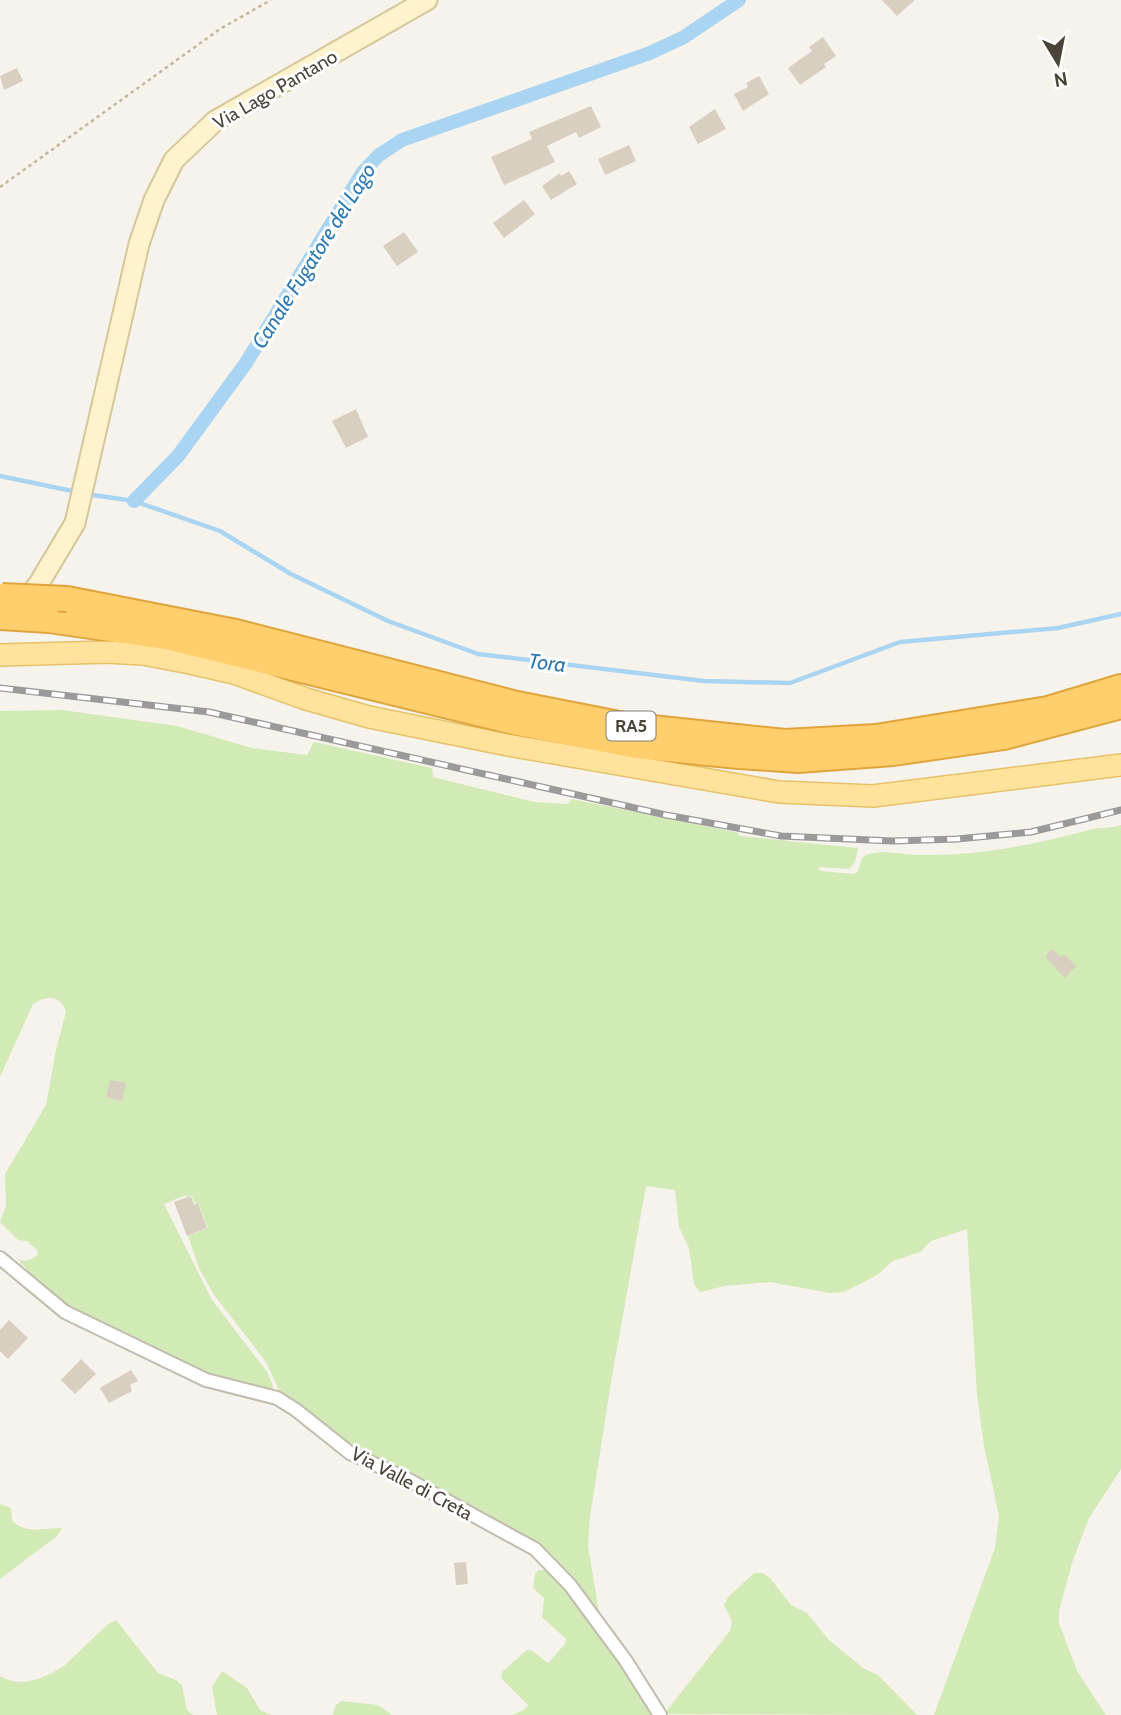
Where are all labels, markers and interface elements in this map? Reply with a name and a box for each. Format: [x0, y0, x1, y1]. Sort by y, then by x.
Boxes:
north arrow [1023, 28, 1093, 98]
street label: Via Lago Pantano [209, 45, 341, 134]
text: N [1052, 67, 1069, 92]
water label: Canale Fugatore del Lago [246, 158, 381, 353]
water label: Tora [527, 648, 567, 677]
road number: RA5 [606, 712, 656, 740]
street label: Via Valle di Creta [347, 1442, 476, 1525]

